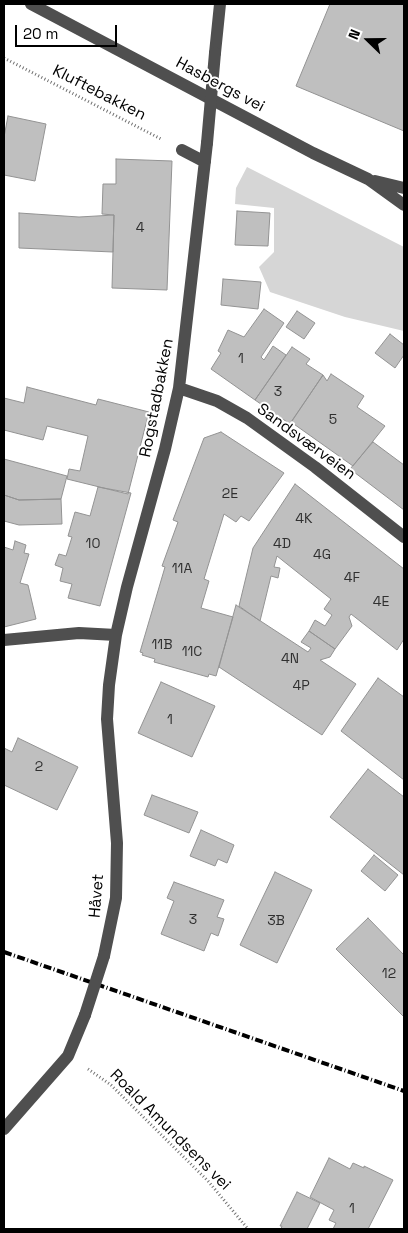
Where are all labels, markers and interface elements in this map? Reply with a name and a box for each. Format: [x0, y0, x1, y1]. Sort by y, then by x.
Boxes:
scale bar [18, 15, 120, 47]
north arrow [343, 15, 393, 65]
text: 20 m [23, 24, 58, 43]
text: N [344, 27, 364, 42]
street label: Hasbergs vei [172, 53, 268, 117]
street label: Kluftebakken [49, 61, 149, 125]
house number: 4 [136, 220, 144, 236]
street label: Rogstadbakken [136, 337, 178, 459]
house number: 1 [238, 351, 244, 367]
house number: 3 [274, 384, 282, 400]
street label: Sandsværveien [253, 400, 359, 484]
house number: 5 [329, 412, 337, 428]
house number: 2E [222, 486, 238, 502]
house number: 4K [295, 511, 313, 527]
house number: 10 [86, 536, 100, 552]
house number: 4D [273, 536, 291, 552]
house number: 4G [313, 547, 331, 563]
house number: 11A [172, 561, 192, 577]
house number: 4F [344, 570, 360, 586]
house number: 4E [373, 594, 389, 610]
house number: 11B [152, 637, 172, 653]
house number: 11C [182, 644, 202, 660]
house number: 4N [281, 651, 299, 667]
house number: 4P [292, 678, 310, 694]
house number: 1 [167, 712, 173, 728]
house number: 2 [35, 759, 43, 775]
street label: Håvet [86, 873, 108, 919]
house number: 3 [189, 912, 197, 928]
house number: 3B [267, 913, 285, 929]
house number: 12 [382, 966, 396, 982]
street label: Roald Amundsens vei [106, 1066, 234, 1194]
house number: 1 [349, 1201, 355, 1217]

